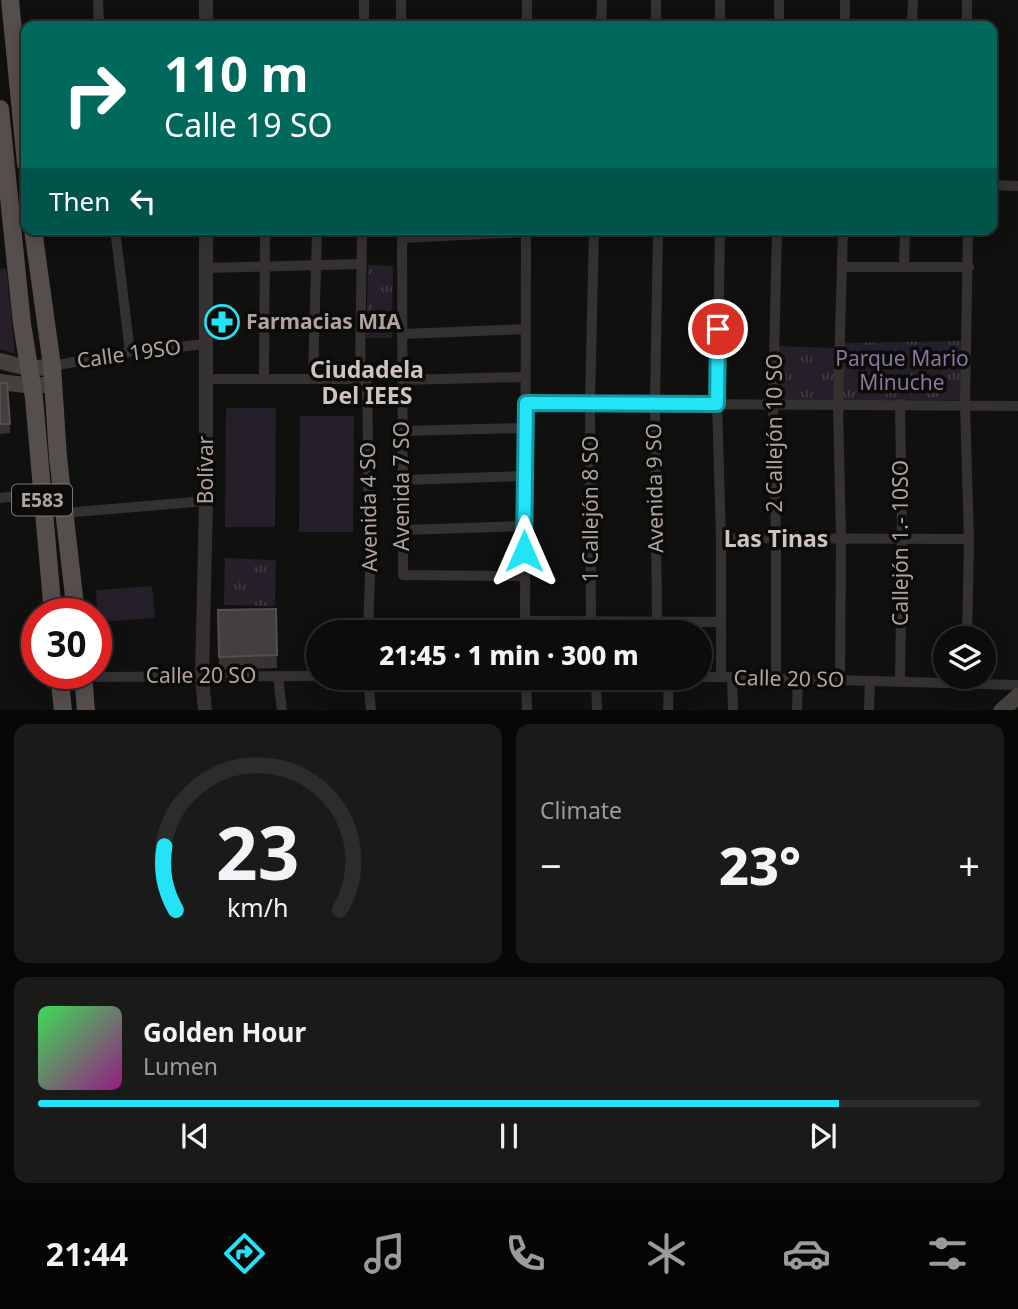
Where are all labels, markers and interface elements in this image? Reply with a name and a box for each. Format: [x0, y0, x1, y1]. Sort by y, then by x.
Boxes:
text: 110 m [164, 40, 309, 106]
icon: right [49, 49, 140, 140]
text: Calle 19 SO [164, 103, 333, 146]
icon: left [124, 182, 162, 220]
text: Then [49, 183, 110, 219]
pin [688, 299, 748, 359]
pharmacy icon: Farmacias MIA [203, 303, 241, 341]
place label: Farmacias MIA [246, 307, 401, 335]
icon: arrive [699, 310, 737, 348]
street label: Calle 19SO [75, 332, 183, 374]
park label: Parque Mario Minuche [835, 344, 969, 396]
district label: Ciudadela Del IEES [310, 353, 424, 411]
street label: 2 Callejón 10 SO [760, 353, 788, 513]
street label: Avenida 7 SO [387, 421, 415, 551]
street label: Avenida 9 SO [639, 423, 669, 553]
street label: 1 Callejón 8 SO [576, 435, 604, 583]
street label: Bolívar [191, 436, 219, 504]
street label: Avenida 4 SO [353, 442, 383, 572]
street label: Callejón 1.- 10SO [886, 460, 914, 626]
road number: E583 [12, 485, 72, 516]
position arrow [487, 514, 561, 588]
district label: Las Tinas [724, 522, 828, 554]
speed limit sign: 30 [21, 598, 112, 689]
map controls [933, 626, 996, 689]
button: layers [933, 626, 996, 689]
text: 21:45 · 1 min · 300 m [379, 637, 639, 673]
street label: Calle 20 SO [146, 661, 256, 689]
street label: Calle 20 SO [733, 663, 845, 693]
text: Climate [540, 794, 622, 826]
text: 23 [216, 802, 300, 901]
text: 23° [719, 829, 801, 900]
text: − [540, 839, 562, 891]
text: + [958, 839, 980, 891]
text: km/h [227, 889, 289, 923]
text: Golden Hour [143, 1014, 306, 1050]
text: Lumen [143, 1050, 218, 1082]
icon: previous [176, 1117, 214, 1155]
icon: pause [490, 1117, 528, 1155]
icon: next [804, 1117, 842, 1155]
icon: directions [220, 1229, 269, 1278]
icon: music [360, 1229, 409, 1278]
icon: phone [501, 1229, 550, 1278]
icon: climate [642, 1229, 691, 1278]
icon: car [782, 1229, 831, 1278]
icon: filters [923, 1229, 972, 1278]
text: 21:44 [46, 1232, 128, 1275]

